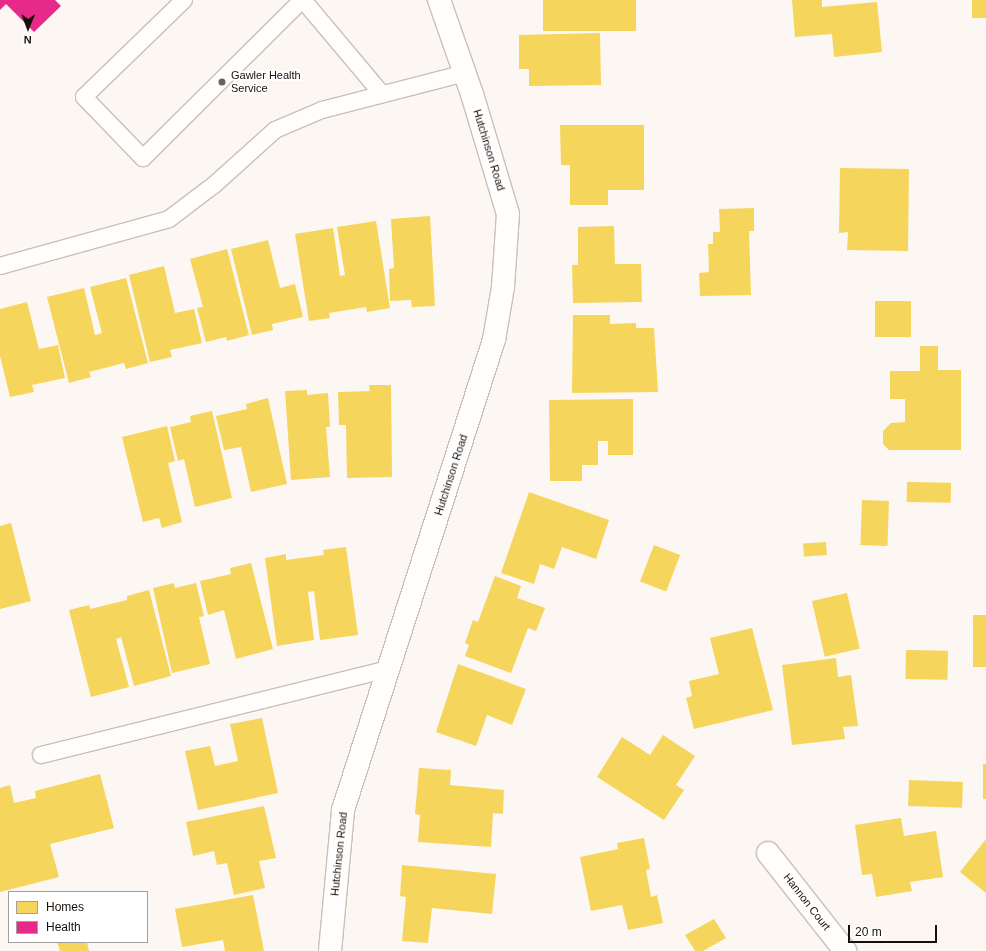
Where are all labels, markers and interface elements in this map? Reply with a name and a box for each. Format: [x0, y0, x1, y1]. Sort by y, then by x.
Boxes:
north arrow [8, 8, 48, 48]
text: N [24, 34, 32, 46]
place label: Gawler Health Service [231, 69, 301, 95]
marker: Gawler Health Service [216, 76, 228, 88]
street label: Hutchinson Road [470, 108, 508, 192]
street label: Hutchinson Road [432, 433, 470, 517]
street label: Hutchinson Road [328, 811, 350, 897]
street label: Hannon Court [781, 871, 833, 933]
legend [8, 891, 148, 943]
text: Homes [46, 900, 84, 914]
scale bar [850, 917, 939, 943]
text: Health [46, 920, 81, 934]
text: 20 m [855, 925, 882, 939]

